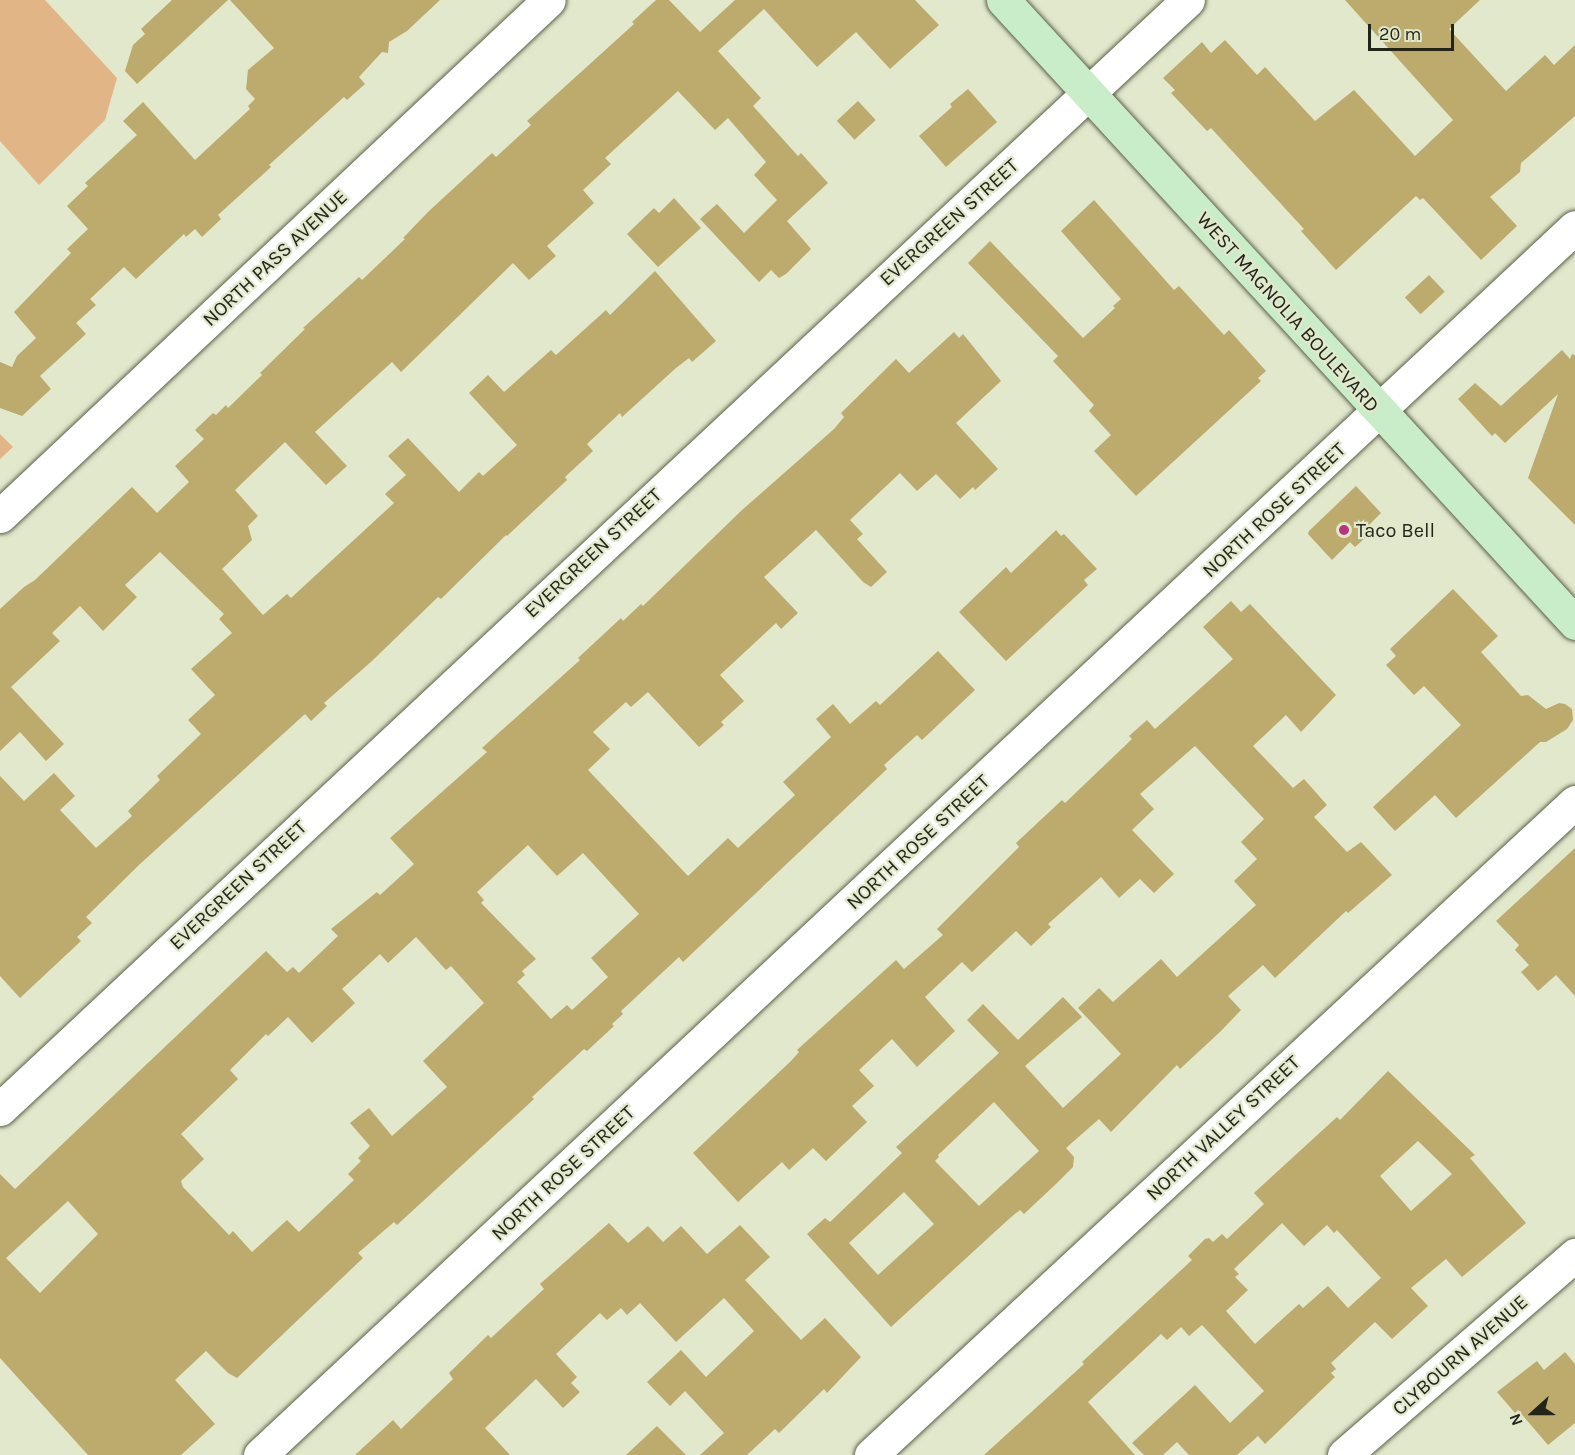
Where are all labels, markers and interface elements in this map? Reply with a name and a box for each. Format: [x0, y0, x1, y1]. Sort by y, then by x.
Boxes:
scale bar [1371, 12, 1456, 50]
text: 20 m [1379, 23, 1421, 45]
street label: EVERGREEN STREET [875, 153, 1023, 291]
street label: NORTH PASS AVENUE [198, 185, 352, 331]
street label: WEST MAGNOLIA BOULEVARD [1192, 207, 1384, 417]
street label: NORTH ROSE STREET [1197, 437, 1351, 583]
street label: EVERGREEN STREET [519, 483, 667, 623]
place label: Taco Bell [1356, 518, 1435, 542]
marker: Taco Bell [1337, 523, 1351, 537]
street label: NORTH ROSE STREET [841, 769, 995, 915]
street label: EVERGREEN STREET [164, 815, 312, 955]
street label: NORTH VALLEY STREET [1141, 1050, 1305, 1206]
street label: NORTH ROSE STREET [486, 1100, 640, 1246]
street label: CLYBOURN AVENUE [1387, 1290, 1533, 1420]
north arrow [1503, 1383, 1563, 1443]

